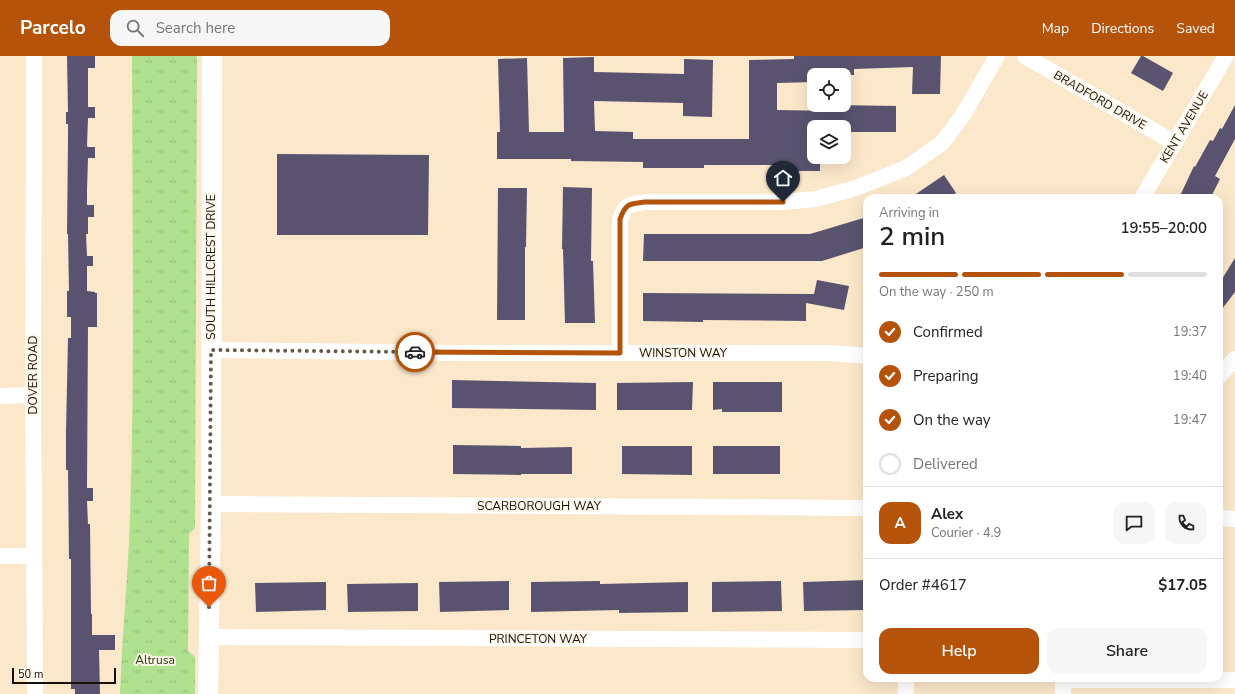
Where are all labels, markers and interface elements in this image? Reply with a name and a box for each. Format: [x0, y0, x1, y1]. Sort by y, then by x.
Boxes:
search box [110, 10, 390, 46]
text: Parcelo [20, 15, 86, 41]
icon: search [124, 17, 146, 39]
text: Search here [156, 18, 235, 38]
text: Map [1042, 19, 1069, 38]
text: Directions [1091, 19, 1154, 38]
text: Saved [1176, 19, 1215, 38]
street label: BRADFORD DRIVE [1051, 67, 1149, 133]
map controls [807, 68, 851, 164]
button: locate [807, 68, 851, 112]
street label: KENT AVENUE [1156, 88, 1212, 166]
button: layers [807, 120, 851, 164]
pin [766, 161, 800, 202]
icon: home [772, 167, 794, 189]
street label: SOUTH HILLCREST DRIVE [203, 194, 219, 340]
text: Arriving in [879, 204, 939, 222]
text: 19:55–20:00 [1120, 218, 1207, 238]
text: 2 min [879, 219, 945, 254]
text: On the way · 250 m [879, 283, 994, 301]
icon: check [879, 321, 901, 343]
text: Confirmed [913, 322, 983, 342]
text: 19:37 [1173, 323, 1207, 341]
courier [395, 332, 435, 372]
street label: DOVER ROAD [25, 335, 41, 414]
icon: car [404, 341, 426, 363]
street label: WINSTON WAY [639, 345, 728, 361]
icon: check [879, 365, 901, 387]
text: Preparing [913, 366, 978, 386]
text: 19:40 [1173, 367, 1207, 385]
icon: check [879, 409, 901, 431]
text: On the way [913, 410, 991, 430]
text: 19:47 [1173, 411, 1207, 429]
text: Delivered [913, 454, 978, 474]
street label: SCARBOROUGH WAY [477, 498, 602, 514]
button: chat [1113, 502, 1155, 544]
button: phone [1165, 502, 1207, 544]
text: Alex [931, 504, 963, 524]
text: A [894, 513, 906, 533]
text: Courier · 4.9 [931, 524, 1001, 542]
pin [192, 566, 226, 607]
icon: bag [198, 572, 220, 594]
text: Order #4617 [879, 575, 967, 595]
text: $17.05 [1158, 575, 1207, 595]
button: Help [879, 628, 1039, 674]
button: Share [1047, 628, 1207, 674]
street label: PRINCETON WAY [489, 631, 588, 647]
park label: Altrusa [135, 652, 175, 668]
scale bar [12, 666, 116, 685]
text: 50 m [18, 667, 43, 682]

